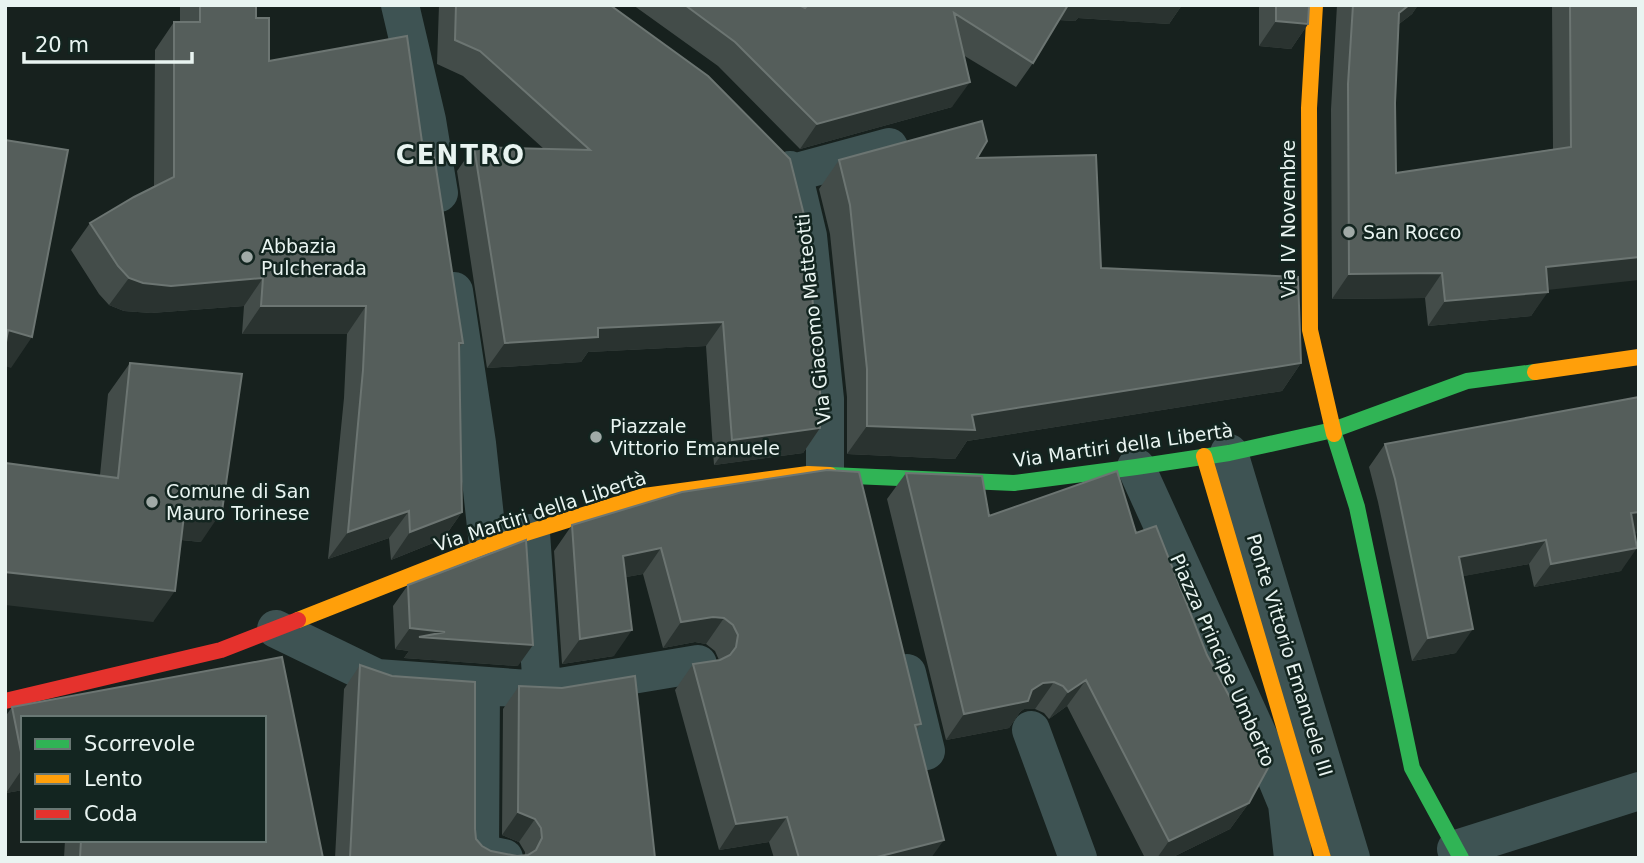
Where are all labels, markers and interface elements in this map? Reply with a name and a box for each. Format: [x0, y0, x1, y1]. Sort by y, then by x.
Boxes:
scale bar [24, 21, 192, 65]
text: 20 m [35, 33, 89, 57]
district label: CENTRO [396, 140, 526, 170]
street label: Via IV Novembre [1277, 140, 1299, 298]
street label: Via Giacomo Matteotti [791, 213, 835, 425]
place label: San Rocco [1363, 221, 1461, 243]
marker: San Rocco [1341, 224, 1357, 240]
place label: Abbazia Pulcherada [261, 235, 367, 279]
marker: Abbazia Pulcherada [239, 249, 255, 265]
place label: Piazzale Vittorio Emanuele [610, 415, 780, 459]
street label: Via Martiri della Libertà [1012, 419, 1234, 471]
marker: Piazzale Vittorio Emanuele [588, 429, 604, 445]
street label: Via Martiri della Libertà [431, 466, 649, 556]
place label: Comune di San Mauro Torinese [166, 480, 310, 524]
marker: Comune di San Mauro Torinese [144, 494, 160, 510]
street label: Ponte Vittorio Emanuele III [1243, 531, 1337, 779]
street label: Piazza Principe Umberto [1166, 550, 1280, 770]
legend [21, 716, 266, 842]
text: Scorrevole [84, 732, 195, 756]
text: Lento [84, 767, 143, 791]
text: Coda [84, 802, 138, 826]

